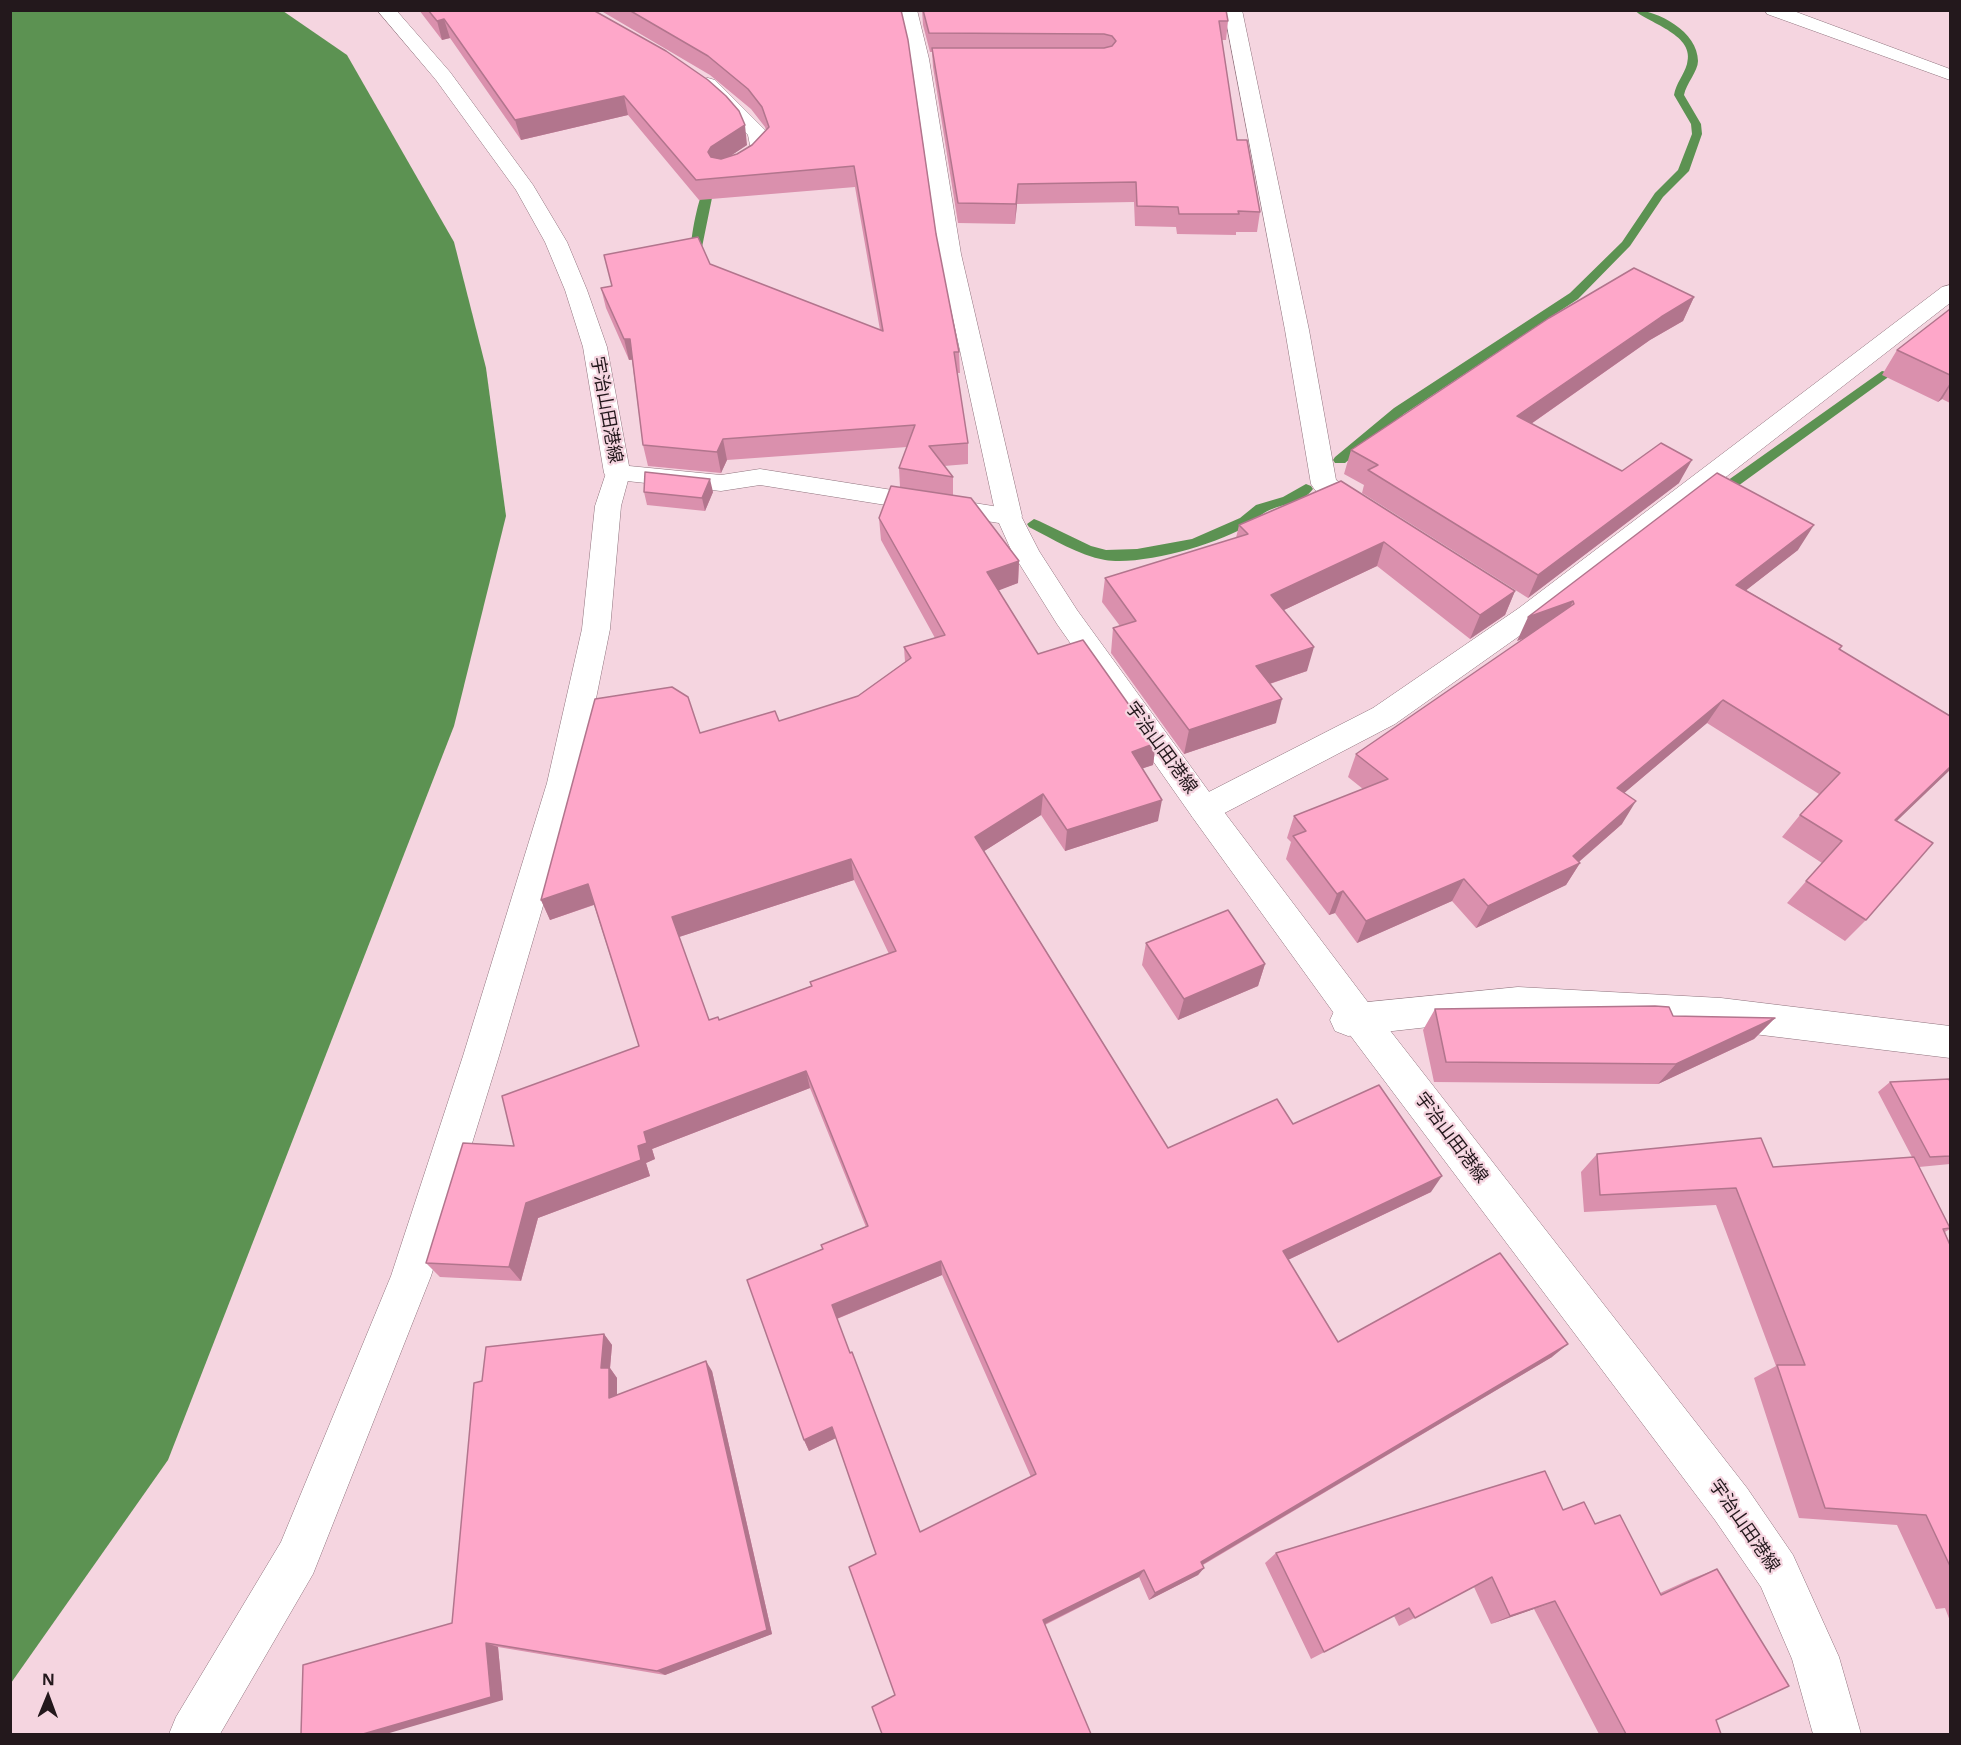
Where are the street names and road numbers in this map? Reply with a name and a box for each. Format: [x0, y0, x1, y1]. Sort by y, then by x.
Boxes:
street label: 宇治山田港線 [586, 355, 626, 465]
street label: 宇治山田港線 [1121, 698, 1201, 798]
street label: 宇治山田港線 [1410, 1088, 1492, 1188]
street label: 宇治山田港線 [1704, 1476, 1784, 1576]

